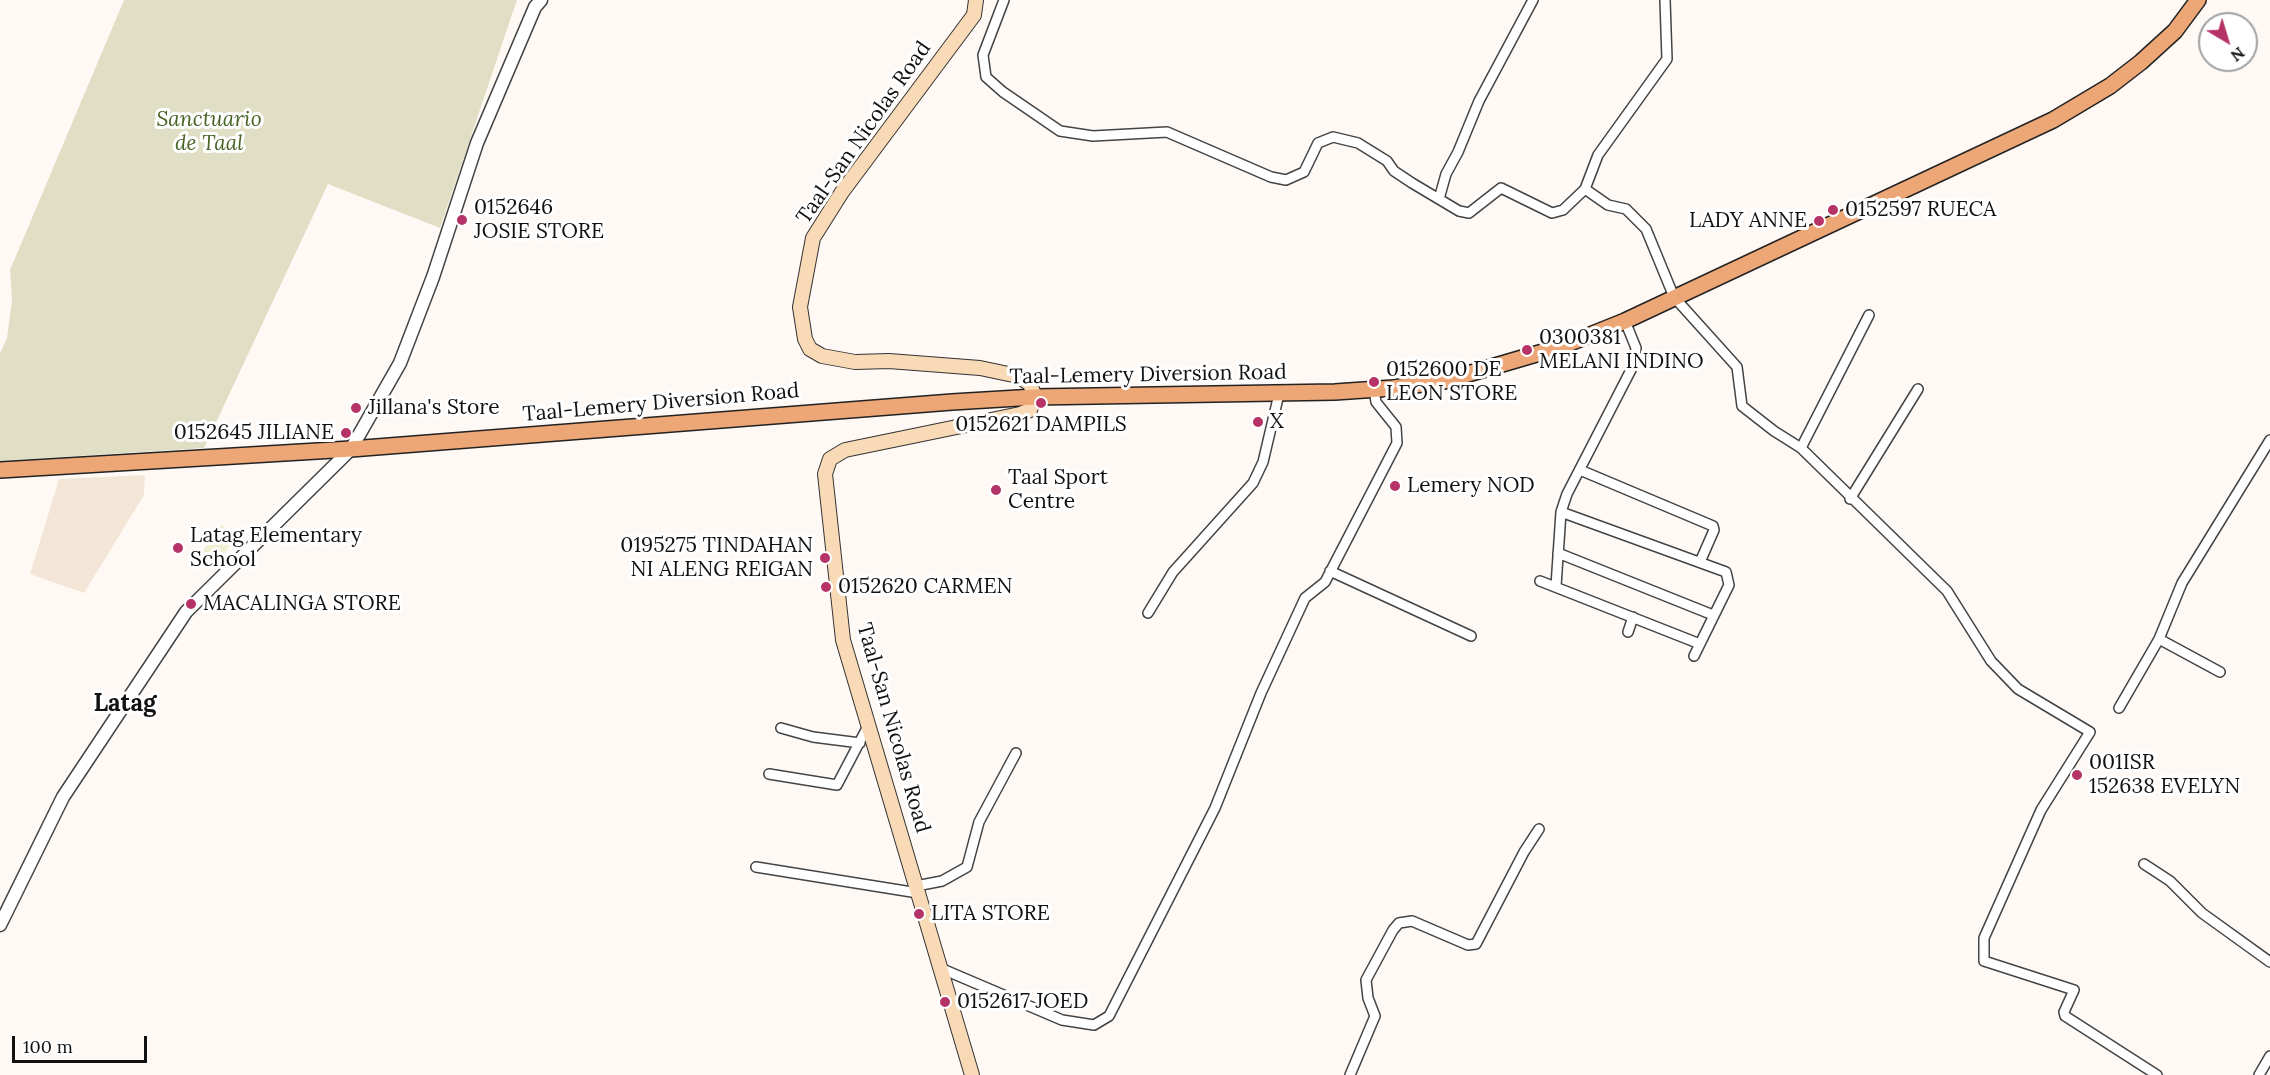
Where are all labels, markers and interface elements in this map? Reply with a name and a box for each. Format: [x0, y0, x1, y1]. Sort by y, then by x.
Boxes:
north arrow [2198, 12, 2258, 72]
street label: Taal-San Nicolas Road [791, 37, 937, 229]
text: N [2227, 43, 2249, 66]
park label: Sanctuario de Taal [156, 107, 262, 157]
place label: 0152646 JOSIE STORE [474, 195, 604, 245]
place label: 0152597 RUECA [1845, 197, 1996, 223]
marker: 0152597 RUECA [1826, 203, 1840, 217]
place label: LADY ANNE [1689, 208, 1807, 234]
marker: 0152646 JOSIE STORE [455, 213, 469, 227]
marker: LADY ANNE [1812, 214, 1826, 228]
place label: 0300381 MELANI INDINO [1539, 325, 1704, 375]
marker: 0300381 MELANI INDINO [1520, 343, 1534, 357]
place label: 0152600 DE LEON STORE [1386, 357, 1517, 407]
street label: Taal-Lemery Diversion Road [1009, 360, 1287, 390]
marker: 0152600 DE LEON STORE [1367, 375, 1381, 389]
street label: Taal-Lemery Diversion Road [522, 378, 800, 428]
place label: Jillana's Store [368, 395, 500, 421]
marker: 0152621 DAMPILS [1034, 396, 1048, 410]
marker: Jillana's Store [349, 401, 363, 415]
place label: X [1270, 409, 1284, 435]
place label: 0152621 DAMPILS [955, 412, 1127, 438]
marker: X [1251, 415, 1265, 429]
place label: 0152645 JILIANE [174, 420, 334, 446]
marker: 0152645 JILIANE [339, 426, 353, 440]
place label: Taal Sport Centre [1008, 465, 1108, 515]
place label: Lemery NOD [1407, 473, 1535, 499]
marker: Lemery NOD [1388, 479, 1402, 493]
marker: Taal Sport Centre [989, 483, 1003, 497]
place label: Latag Elementary School [190, 523, 362, 573]
place label: 0195275 TINDAHAN NI ALENG REIGAN [620, 533, 813, 583]
marker: Latag Elementary School [171, 541, 185, 555]
marker: 0195275 TINDAHAN NI ALENG REIGAN [818, 551, 832, 565]
place label: 0152620 CARMEN [838, 574, 1013, 600]
marker: 0152620 CARMEN [819, 580, 833, 594]
place label: MACALINGA STORE [203, 591, 401, 617]
marker: MACALINGA STORE [184, 597, 198, 611]
street label: Taal-San Nicolas Road [851, 620, 935, 836]
district label: Latag [94, 690, 156, 718]
place label: 001ISR 152638 EVELYN [2089, 750, 2240, 800]
marker: 001ISR 152638 EVELYN [2070, 768, 2084, 782]
place label: LITA STORE [931, 901, 1050, 927]
marker: LITA STORE [912, 907, 926, 921]
place label: 0152617 JOED [957, 989, 1088, 1015]
marker: 0152617 JOED [938, 995, 952, 1009]
scale bar [15, 1024, 150, 1062]
text: 100 m [23, 1035, 73, 1058]

